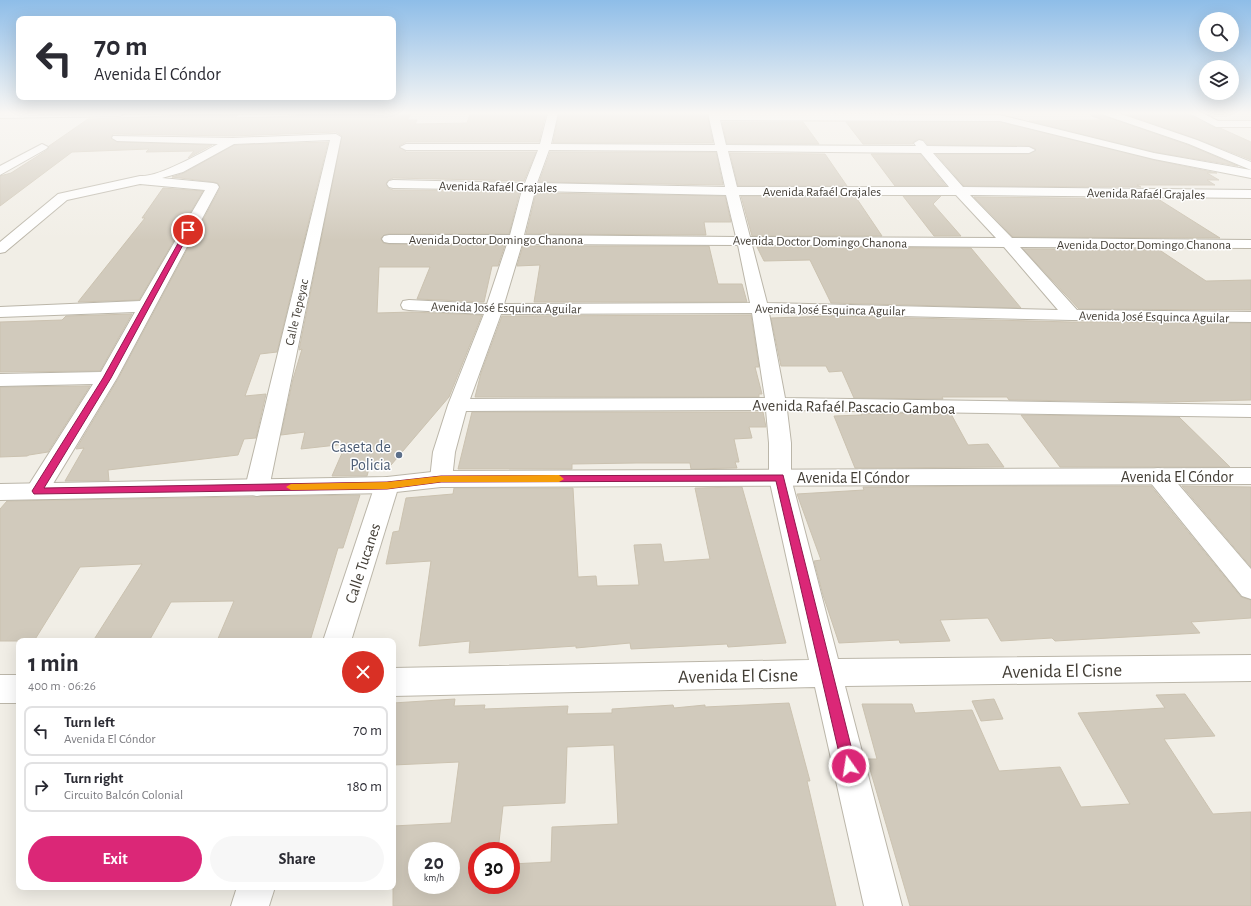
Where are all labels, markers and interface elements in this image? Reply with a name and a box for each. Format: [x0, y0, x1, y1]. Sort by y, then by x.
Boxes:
map controls [1199, 12, 1239, 100]
button: search [1199, 12, 1239, 52]
icon: left [28, 32, 80, 84]
text: 70 m [94, 33, 148, 61]
button: layers [1199, 60, 1239, 100]
text: Avenida El Cóndor [94, 66, 221, 84]
street label: Avenida Rafaél Grajales [439, 180, 557, 195]
street label: Avenida Rafaél Grajales [763, 186, 881, 199]
street label: Avenida Rafaél Grajales [1087, 187, 1205, 202]
pin [171, 213, 205, 247]
icon: arrive [177, 219, 199, 241]
street label: Avenida Doctor Domingo Chanona [409, 234, 583, 247]
street label: Avenida Doctor Domingo Chanona [733, 234, 907, 251]
street label: Avenida Doctor Domingo Chanona [1057, 239, 1231, 252]
street label: Calle Tepeyac [284, 278, 311, 347]
street label: Avenida José Esquinca Aguilar [431, 301, 582, 316]
street label: Avenida José Esquinca Aguilar [755, 303, 906, 318]
street label: Avenida José Esquinca Aguilar [1079, 310, 1230, 325]
street label: Avenida Rafaél Pascacio Gamboa [752, 397, 956, 417]
place label: Caseta de Policia [331, 439, 391, 473]
marker: Caseta de Policia [394, 450, 404, 460]
street label: Avenida El Cóndor [1121, 469, 1234, 485]
street label: Avenida El Cóndor [797, 470, 910, 486]
street label: Calle Tucanes [342, 521, 383, 605]
button: close [342, 651, 384, 693]
text: 1 min [28, 652, 79, 676]
street label: Avenida El Cisne [1002, 661, 1122, 682]
street label: Avenida El Cisne [678, 666, 798, 687]
text: 400 m · 06:26 [28, 680, 96, 693]
text: Turn left [64, 715, 115, 730]
icon: left [30, 720, 52, 742]
text: 70 m [353, 723, 382, 738]
text: Avenida El Cóndor [64, 733, 156, 746]
position arrow [828, 745, 870, 787]
text: Turn right [64, 771, 123, 786]
icon: right [30, 776, 52, 798]
text: 180 m [347, 779, 382, 794]
text: Circuito Balcón Colonial [64, 789, 183, 802]
button: Exit [28, 836, 202, 882]
button: Share [210, 836, 384, 882]
speed limit sign: 30 [468, 842, 520, 894]
text: 20 [424, 853, 444, 873]
text: km/h [424, 873, 444, 883]

